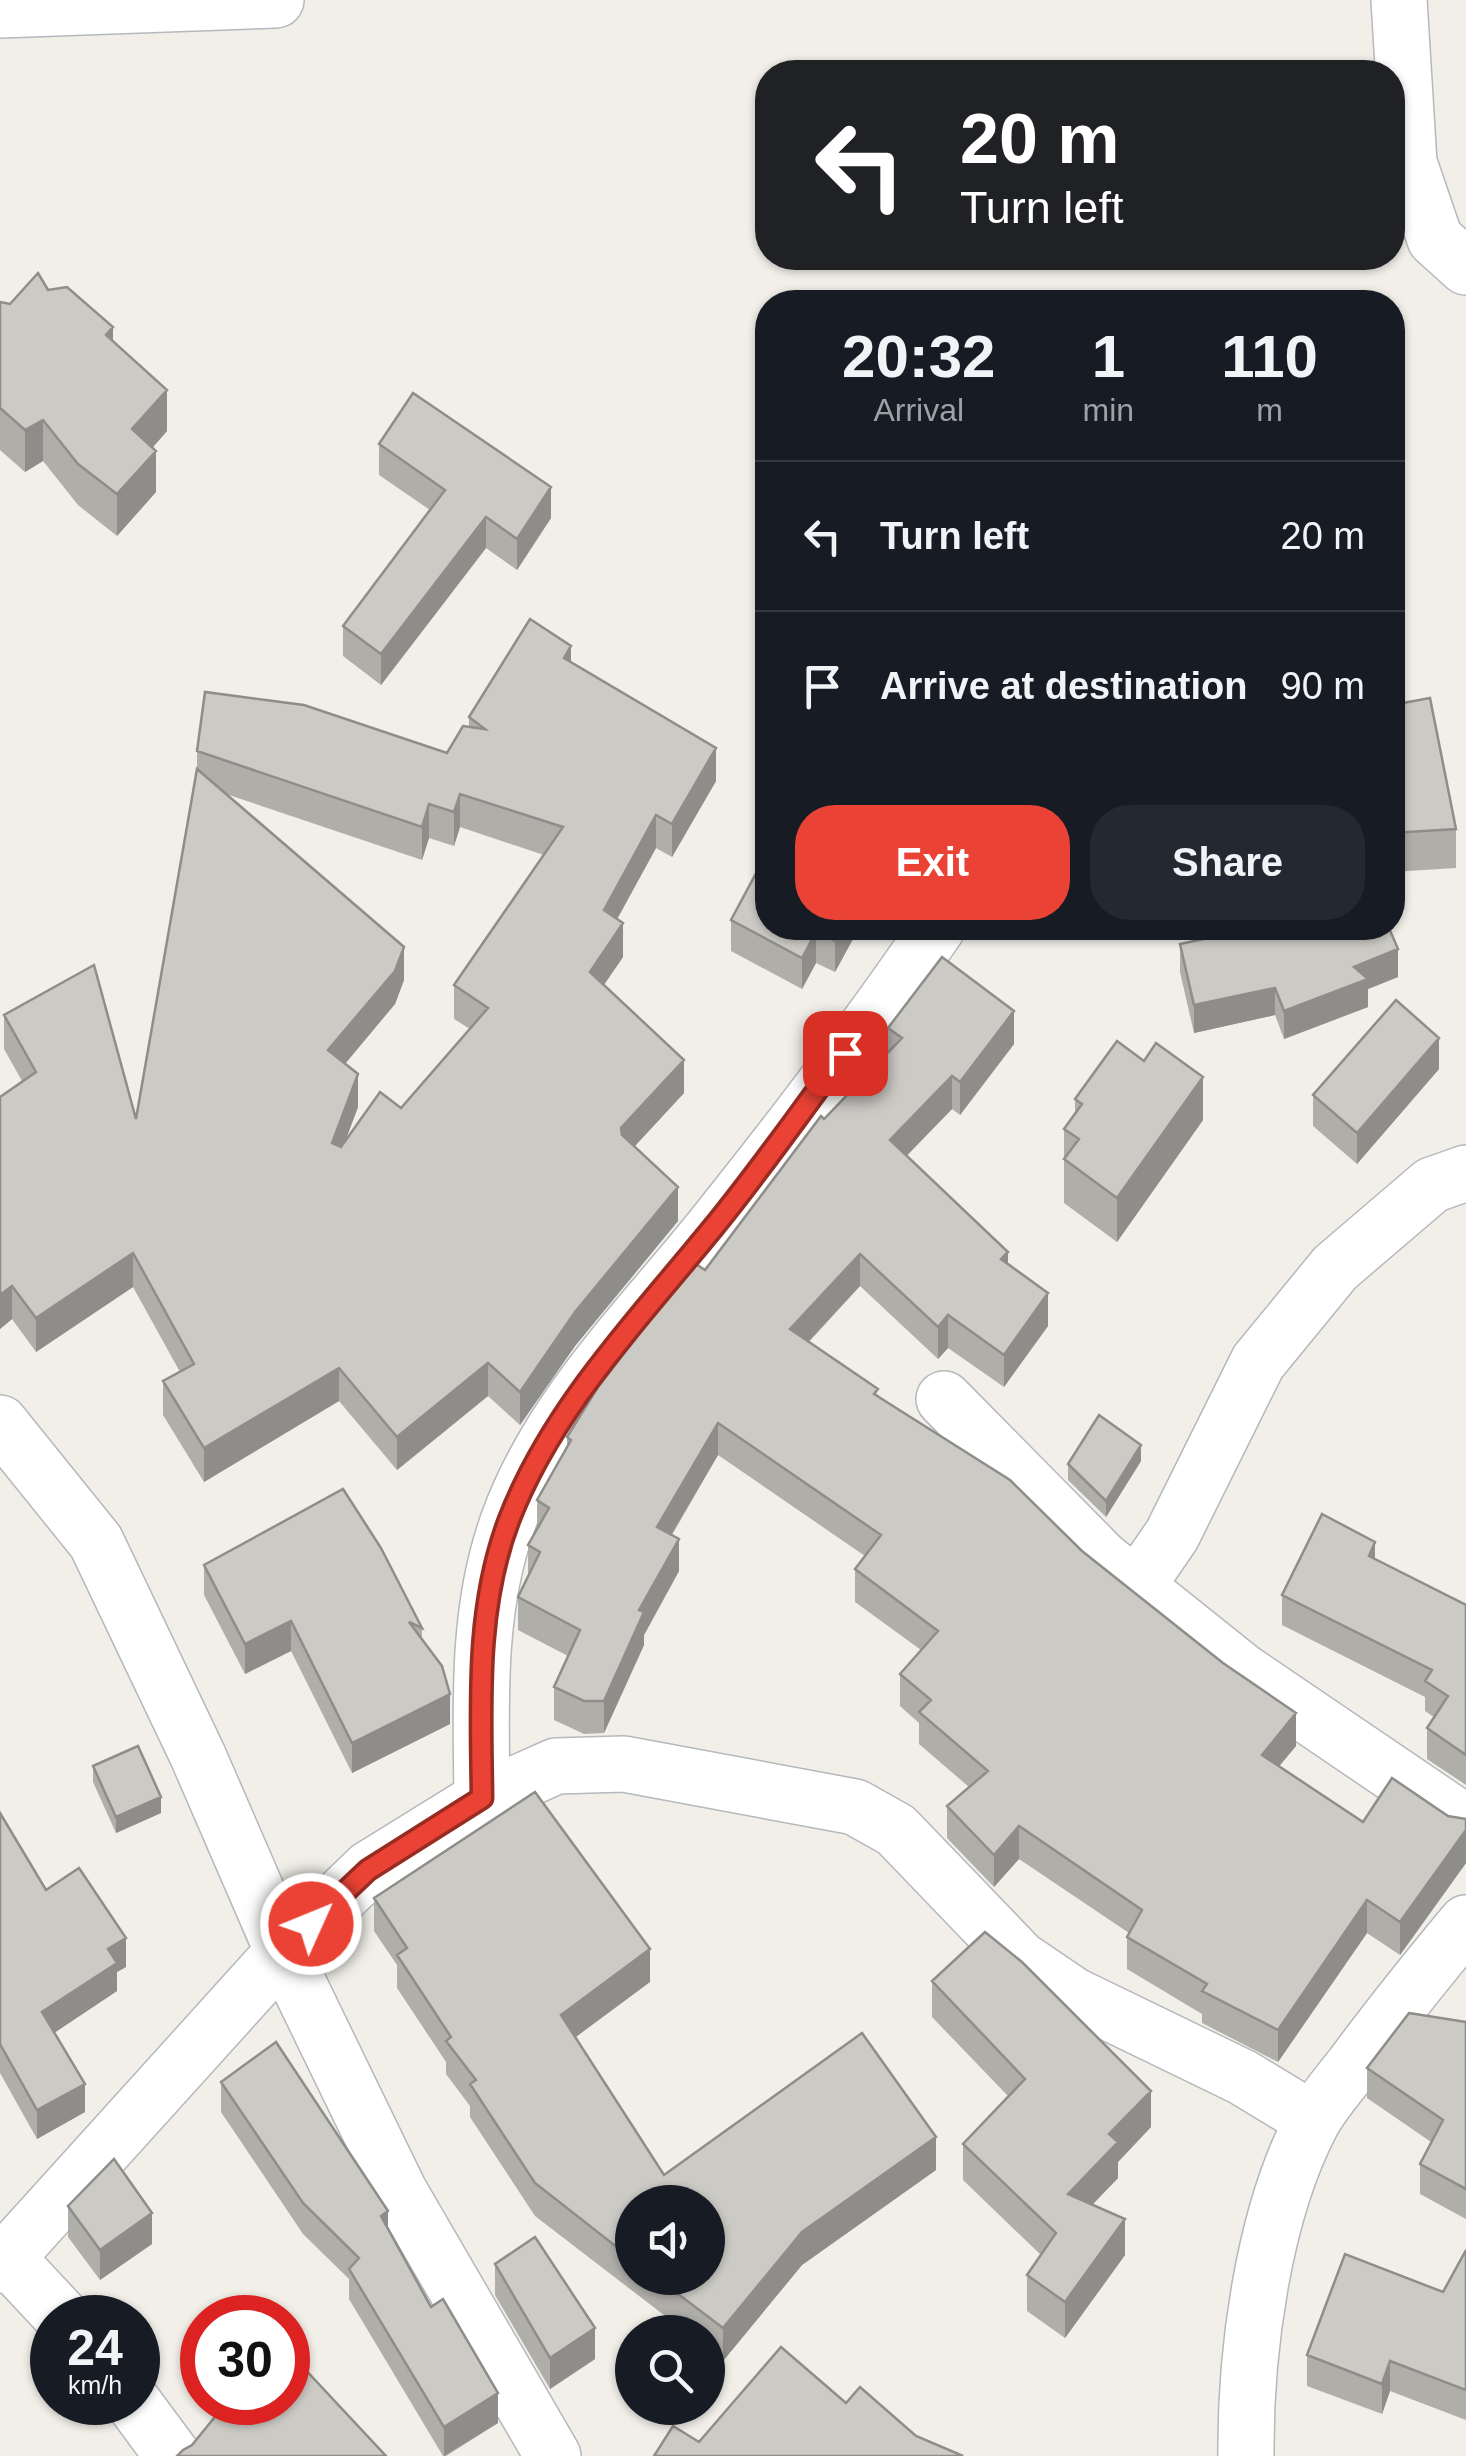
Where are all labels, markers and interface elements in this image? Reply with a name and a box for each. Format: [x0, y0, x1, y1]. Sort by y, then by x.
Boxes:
icon: left [795, 100, 925, 230]
text: 20 m [960, 100, 1120, 178]
text: Turn left [960, 182, 1123, 233]
text: 20:32 [842, 323, 996, 390]
text: 1 [1092, 323, 1125, 390]
text: 110 [1221, 323, 1318, 390]
text: Arrival [873, 392, 964, 428]
text: min [1083, 392, 1134, 428]
text: m [1256, 392, 1283, 428]
icon: left [795, 509, 850, 564]
text: Turn left [880, 515, 1029, 557]
text: 20 m [1281, 515, 1365, 557]
icon: arrive [795, 659, 850, 714]
text: Arrive at destination [880, 665, 1247, 707]
text: 90 m [1281, 665, 1365, 707]
button: Exit [795, 805, 1070, 920]
button: Share [1090, 805, 1365, 920]
pin [803, 1011, 888, 1096]
icon: arrive [818, 1026, 873, 1081]
position arrow [259, 1872, 363, 1976]
map controls [615, 2185, 725, 2425]
button: sound [615, 2185, 725, 2295]
speed limit sign: 30 [180, 2295, 310, 2425]
button: search [615, 2315, 725, 2425]
text: 24 [67, 2320, 123, 2376]
text: km/h [68, 2371, 122, 2399]

